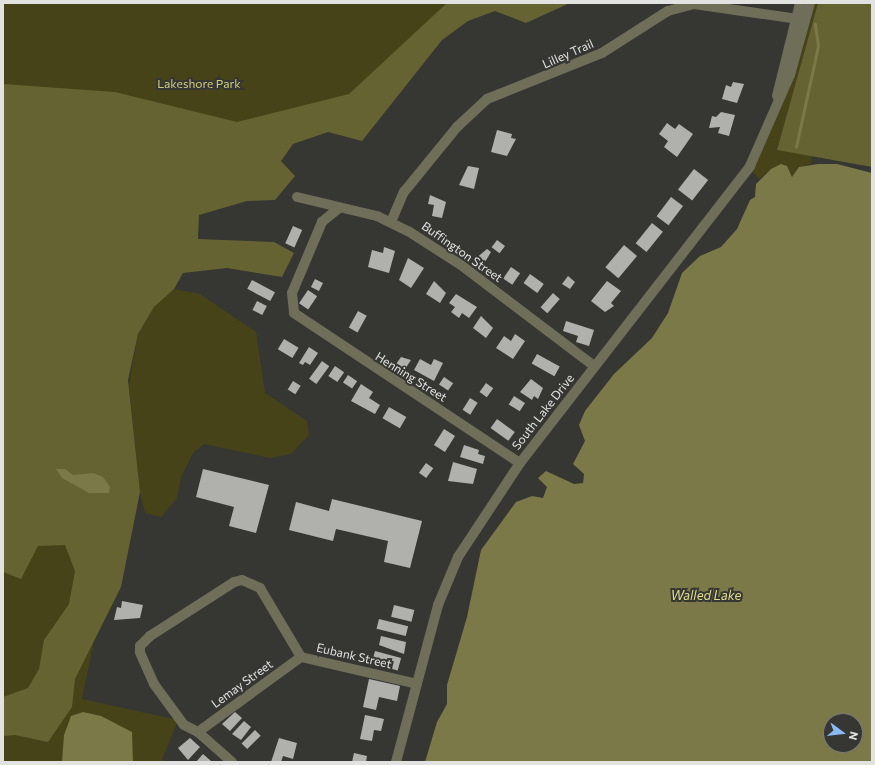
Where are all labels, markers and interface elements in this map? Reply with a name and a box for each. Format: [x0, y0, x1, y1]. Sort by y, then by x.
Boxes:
street label: Lilley Trail [540, 36, 596, 72]
park label: Lakeshore Park [157, 77, 241, 91]
street label: Buffington Street [419, 219, 505, 285]
street label: Henning Street [373, 349, 449, 405]
street label: South Lake Drive [509, 371, 577, 453]
water label: Walled Lake [671, 587, 741, 603]
street label: Eubank Street [315, 640, 393, 672]
street label: Lemay Street [209, 657, 275, 711]
north arrow [823, 713, 863, 753]
text: N [847, 730, 861, 742]

